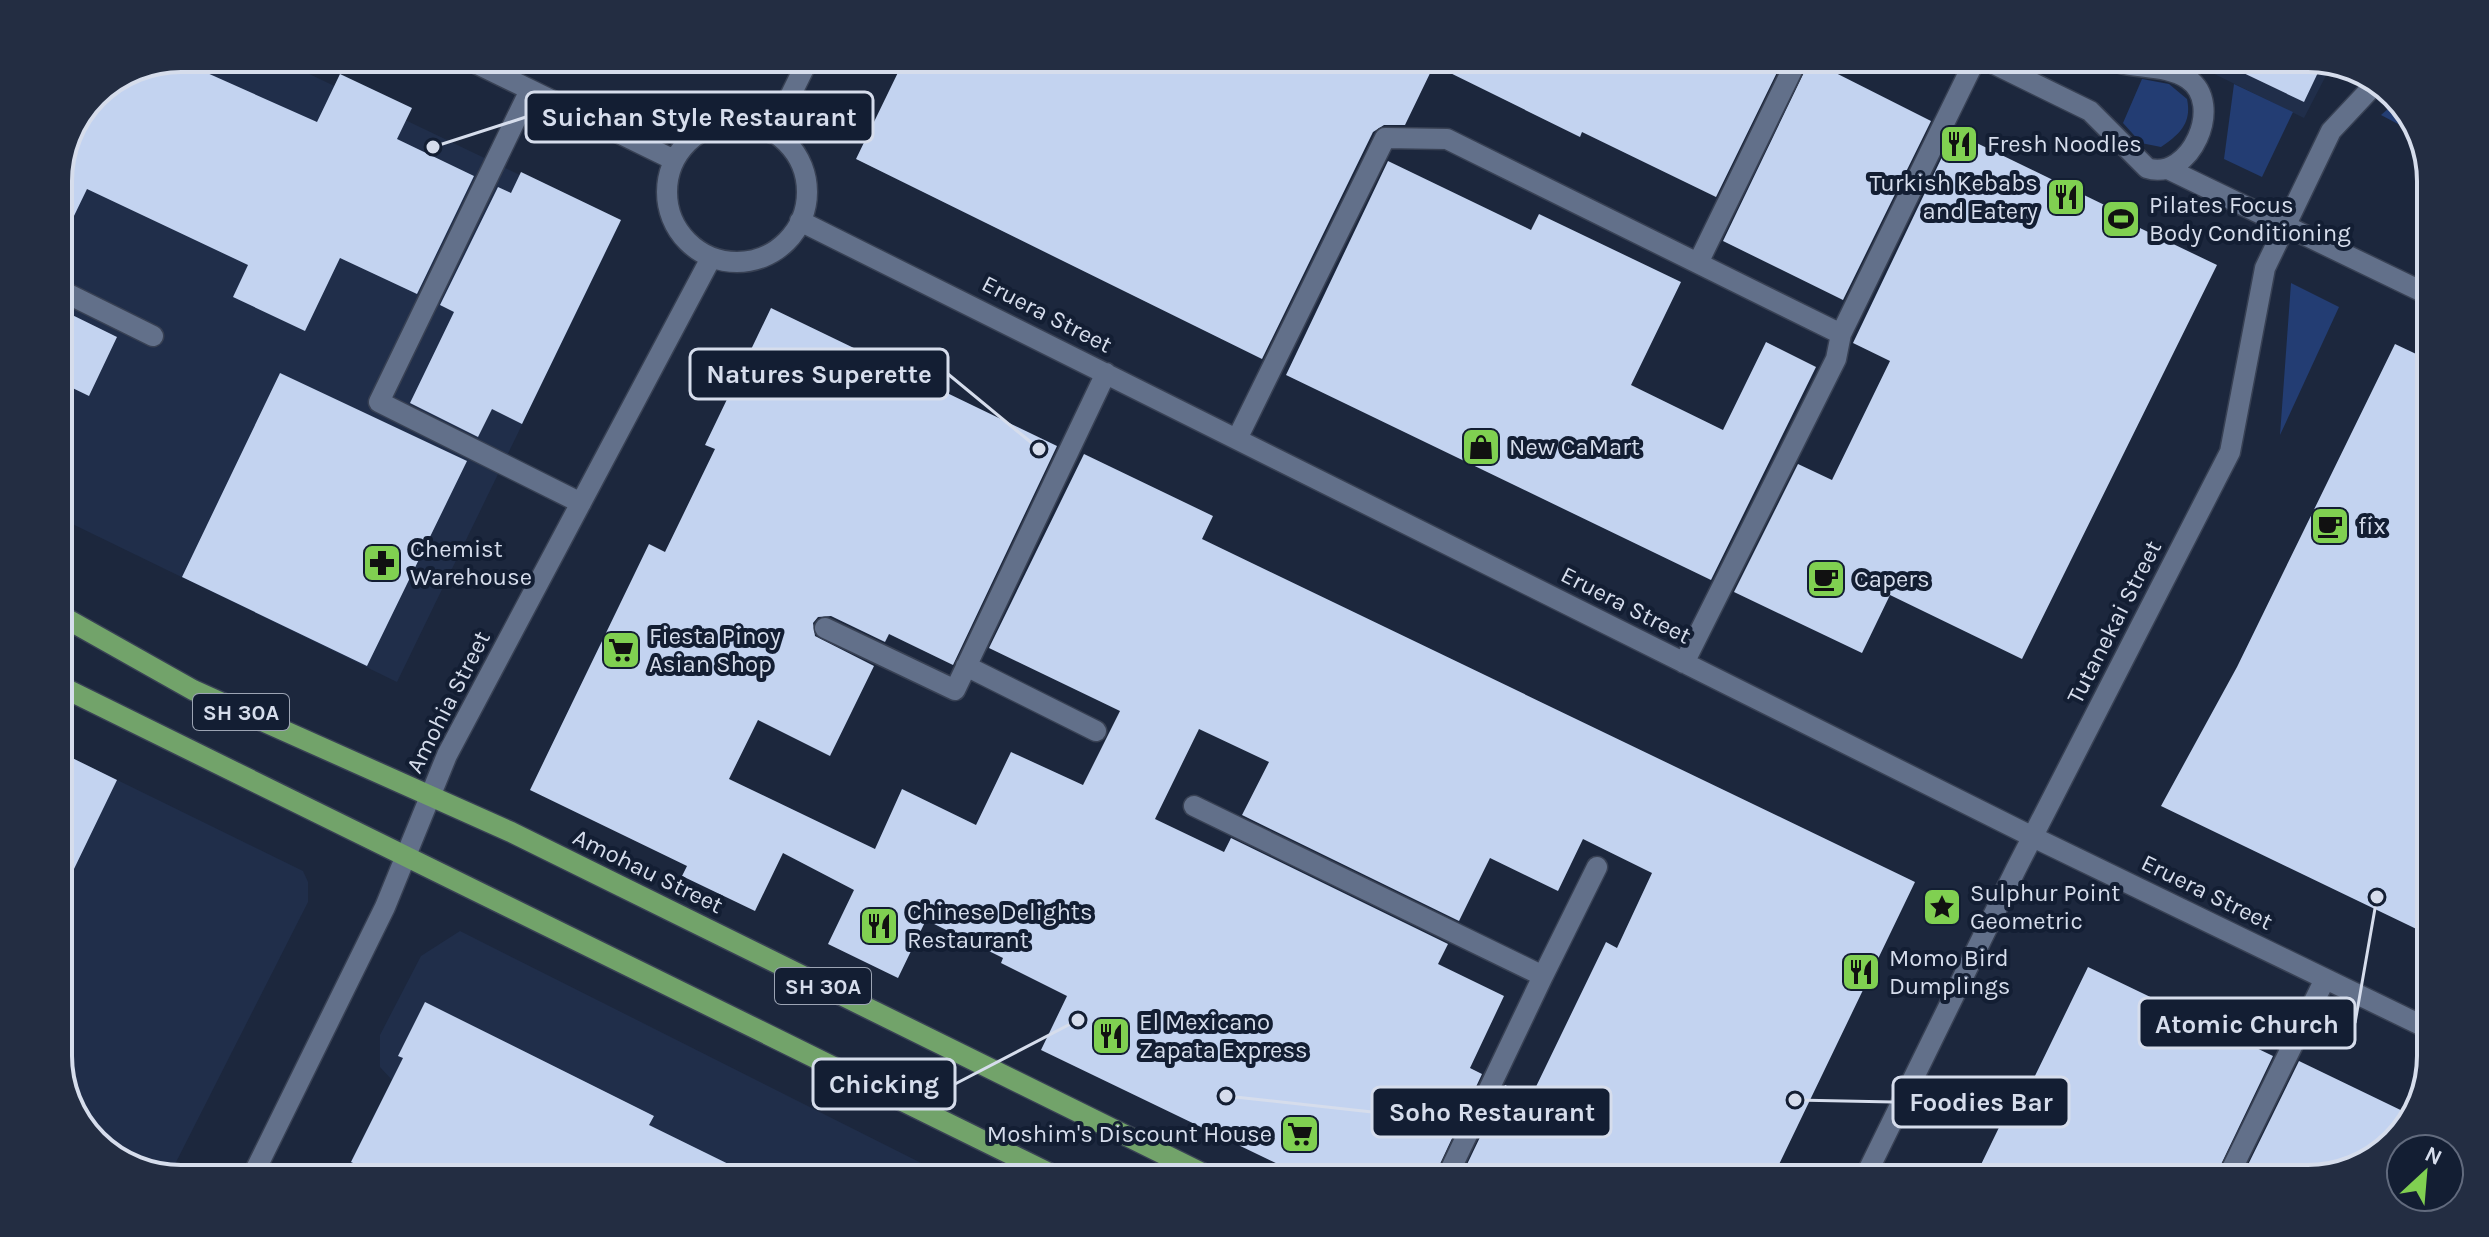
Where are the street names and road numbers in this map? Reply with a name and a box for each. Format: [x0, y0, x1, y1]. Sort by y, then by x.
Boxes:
street label: Eruera Street [977, 269, 1117, 359]
street label: Tutanekai Street [2061, 536, 2167, 708]
street label: Eruera Street [1556, 560, 1696, 650]
street label: Amohia Street [400, 626, 496, 778]
road number: SH 30A [193, 694, 289, 730]
street label: Amohau Street [569, 823, 727, 919]
street label: Eruera Street [2137, 848, 2277, 936]
road number: SH 30A [775, 968, 871, 1004]

